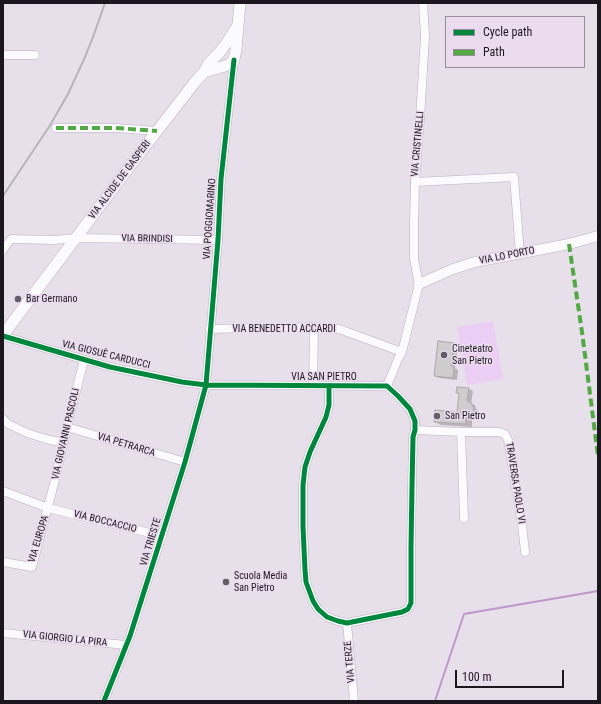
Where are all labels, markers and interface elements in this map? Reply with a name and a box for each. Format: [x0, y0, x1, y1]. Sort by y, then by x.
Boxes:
legend [445, 16, 585, 68]
text: Cycle path [483, 25, 532, 39]
text: Path [483, 45, 505, 59]
street label: VIA CRISTINELLI [409, 111, 427, 177]
street label: VIA ALCIDE DE GASPERI [86, 138, 154, 222]
street label: VIA POGGIOMARINO [201, 178, 219, 260]
street label: VIA BRINDISI [121, 233, 173, 245]
street label: VIA LO PORTO [478, 245, 536, 267]
place label: Bar Germano [26, 293, 77, 305]
marker: Bar Germano [13, 294, 23, 304]
street label: VIA BENEDETTO ACCARDI [232, 323, 336, 335]
street label: VIA GIOSUÈ CARDUCCI [61, 338, 151, 372]
place label: Cineteatro San Pietro [452, 343, 493, 366]
marker: Cineteatro San Pietro [439, 350, 449, 360]
street label: VIA SAN PIETRO [291, 371, 357, 383]
street label: VIA GIOVANNI PASCOLI [50, 387, 82, 481]
place label: San Pietro [445, 410, 486, 422]
marker: San Pietro [432, 411, 442, 421]
street label: VIA PETRARCA [96, 431, 156, 459]
street label: TRAVERSA PAOLO VI [503, 441, 527, 525]
street label: VIA BOCCACCIO [72, 508, 138, 536]
street label: VIA EUROPA [26, 514, 52, 564]
street label: VIA TRIESTE [138, 517, 164, 567]
place label: Scuola Media San Pietro [234, 570, 287, 594]
marker: Scuola Media San Pietro [221, 577, 231, 587]
street label: VIA GIORGIO LA PIRA [22, 629, 108, 649]
street label: VIA TERZE [342, 641, 358, 683]
scale bar [457, 662, 566, 688]
text: 100 m [462, 670, 492, 684]

